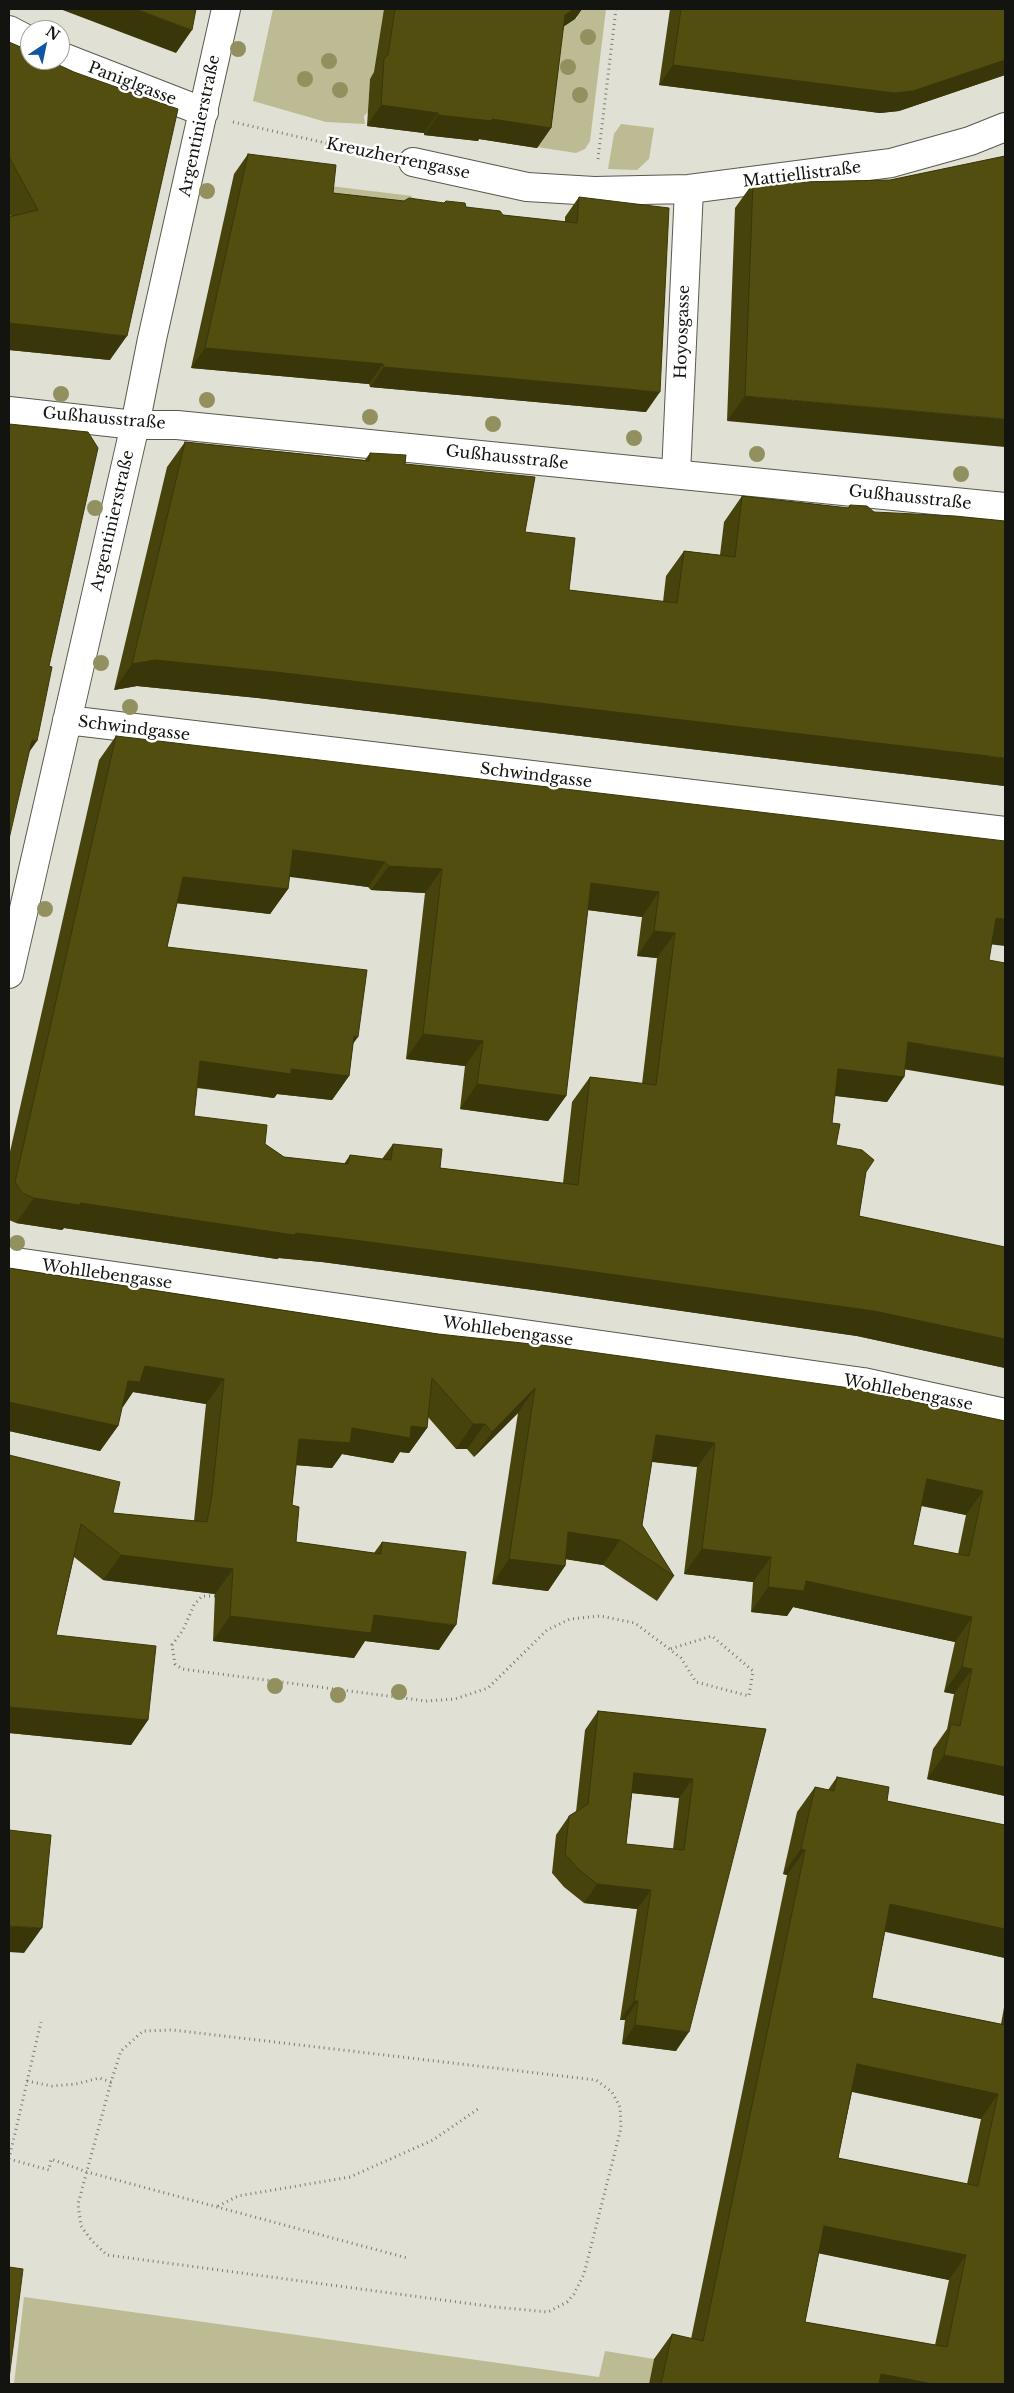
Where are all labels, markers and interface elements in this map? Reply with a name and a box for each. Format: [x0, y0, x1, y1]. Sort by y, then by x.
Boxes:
north arrow [20, 20, 70, 70]
text: N [42, 22, 63, 45]
street label: Argentinierstraße [176, 53, 224, 199]
street label: Paniglgasse [85, 58, 179, 110]
street label: Kreuzherrengasse [324, 134, 472, 184]
street label: Mattiellistraße [742, 158, 862, 192]
street label: Hoyosgasse [672, 285, 694, 379]
street label: Gußhausstraße [42, 404, 166, 434]
street label: Gußhausstraße [445, 442, 569, 474]
street label: Argentinierstraße [87, 449, 139, 593]
street label: Gußhausstraße [848, 482, 972, 514]
street label: Schwindgasse [77, 713, 191, 745]
street label: Schwindgasse [479, 760, 593, 792]
street label: Wohllebengasse [41, 1256, 173, 1294]
street label: Wohllebengasse [442, 1313, 574, 1351]
street label: Wohllebengasse [842, 1371, 974, 1415]

